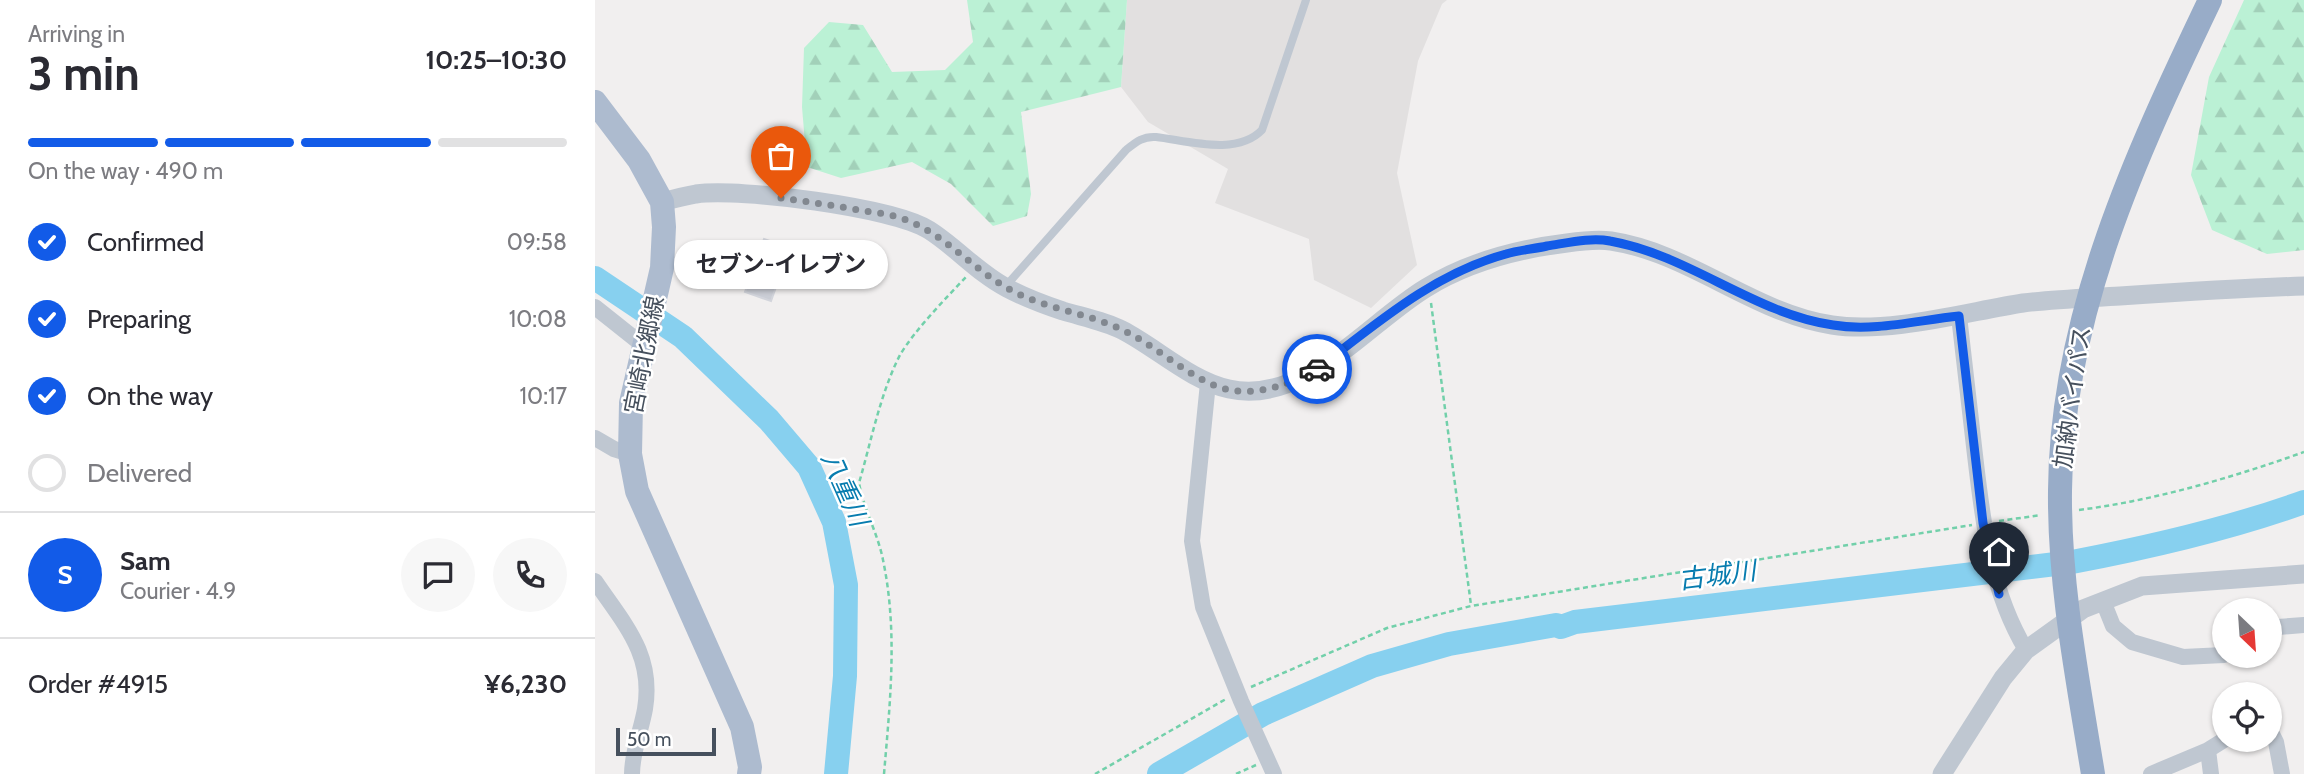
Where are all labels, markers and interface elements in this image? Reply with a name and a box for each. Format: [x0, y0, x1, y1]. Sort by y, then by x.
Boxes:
text: Arriving in [28, 20, 125, 48]
text: 10:25–10:30 [425, 44, 567, 76]
text: 3 min [28, 46, 140, 102]
pin [751, 126, 811, 198]
icon: bag [762, 137, 800, 175]
text: On the way · 490 m [28, 157, 223, 185]
icon: check [28, 223, 66, 261]
text: Confirmed [87, 226, 204, 258]
text: 09:58 [507, 228, 567, 256]
callout: セブン-イレブン [674, 240, 888, 289]
text: セブン-イレブン [696, 250, 866, 278]
street label: 宮崎北郷線 [618, 293, 670, 417]
icon: check [28, 300, 66, 338]
text: Preparing [87, 303, 191, 335]
text: 10:08 [509, 305, 567, 333]
street label: 加納バイパス [2048, 324, 2096, 470]
courier [1282, 334, 1352, 404]
icon: car [1298, 350, 1336, 388]
icon: check [28, 377, 66, 415]
text: On the way [87, 380, 213, 412]
text: 10:17 [520, 382, 567, 410]
water label: 八重川 [815, 447, 877, 534]
text: Delivered [87, 457, 192, 489]
pin [1969, 522, 2029, 594]
icon: home [1980, 533, 2018, 571]
button: chat [401, 538, 475, 612]
button: phone [493, 538, 567, 612]
text: Sam [120, 545, 171, 577]
water label: 古城川 [1676, 554, 1761, 596]
text: S [57, 559, 73, 591]
text: Courier · 4.9 [120, 577, 236, 605]
north arrow [2212, 598, 2282, 668]
map controls [2212, 598, 2282, 752]
text: Order #4915 [28, 668, 168, 700]
text: ¥6,230 [485, 668, 567, 700]
button: locate [2212, 682, 2282, 752]
scale bar [616, 725, 716, 757]
text: 50 m [627, 728, 671, 751]

